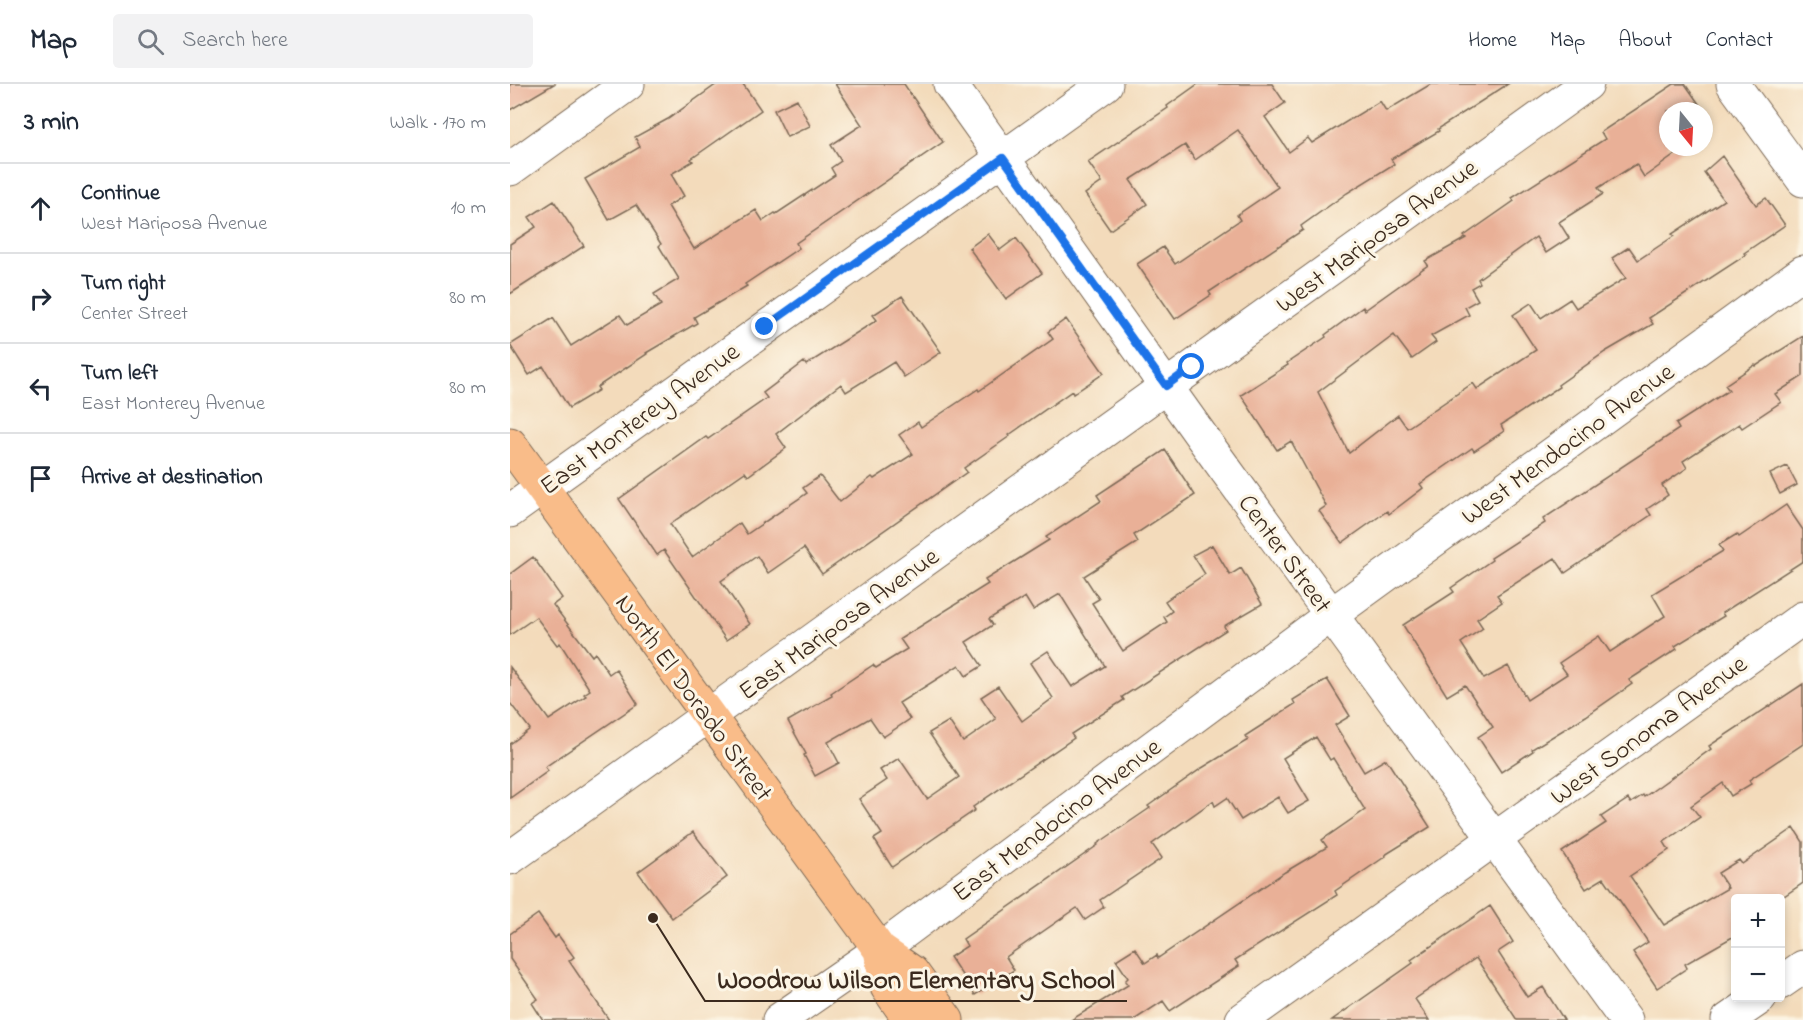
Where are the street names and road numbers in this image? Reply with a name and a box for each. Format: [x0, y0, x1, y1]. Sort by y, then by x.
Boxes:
street label: West Mariposa Avenue [1269, 151, 1487, 324]
street label: East Monterey Avenue [533, 335, 749, 506]
street label: West Mendocino Avenue [1454, 355, 1684, 536]
street label: Center Street [1227, 487, 1340, 622]
street label: East Mariposa Avenue [732, 539, 948, 711]
street label: North El Dorado Street [604, 587, 781, 811]
street label: West Sonoma Avenue [1543, 647, 1756, 816]
street label: East Mendocino Avenue [945, 730, 1171, 913]

